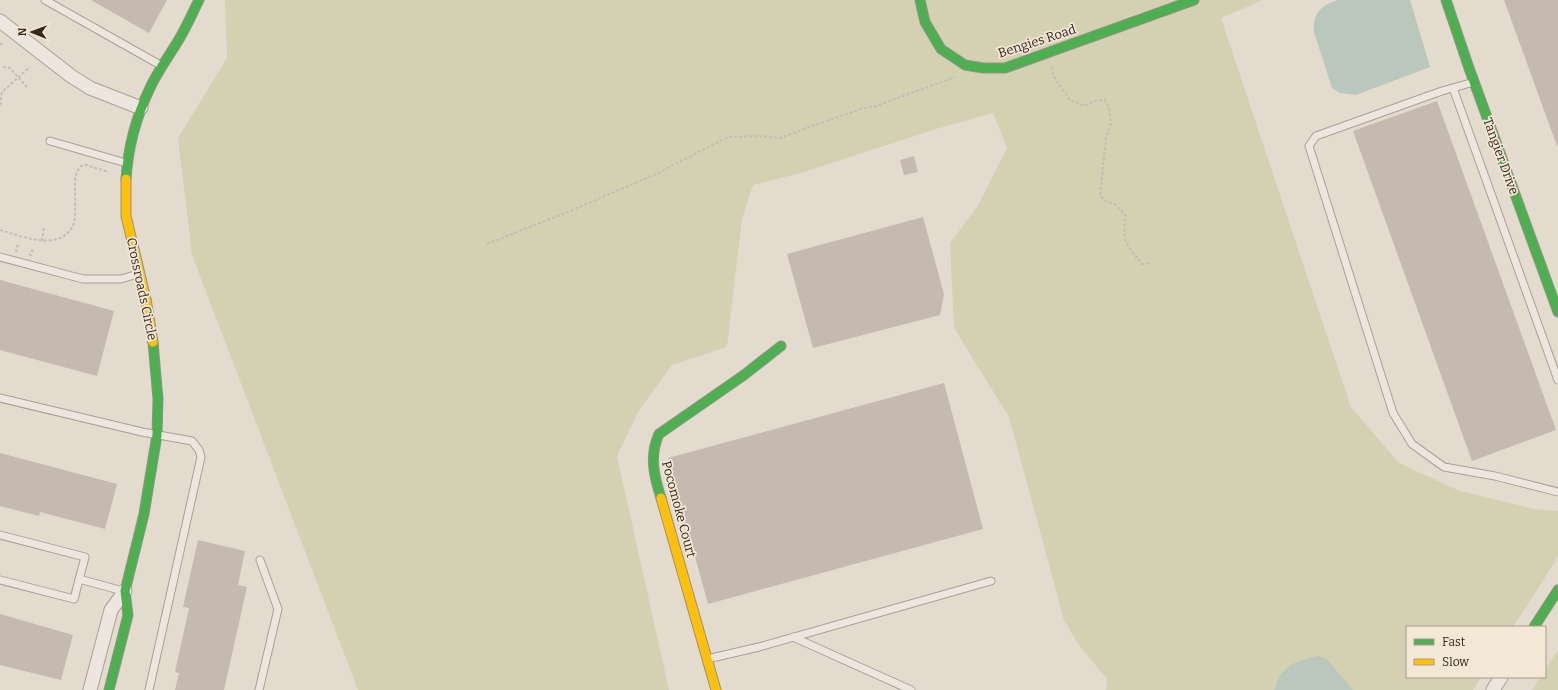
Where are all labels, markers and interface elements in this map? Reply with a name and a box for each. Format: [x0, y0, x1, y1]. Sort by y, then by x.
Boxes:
north arrow [12, 12, 52, 52]
street label: Bengies Road [996, 21, 1078, 61]
text: N [16, 27, 29, 36]
street label: Tangier Drive [1480, 116, 1522, 196]
street label: Crossroads Circle [124, 236, 160, 342]
street label: Pocomoke Court [659, 459, 699, 559]
legend [1406, 626, 1546, 678]
text: Fast [1442, 635, 1466, 649]
text: Slow [1442, 655, 1469, 669]

